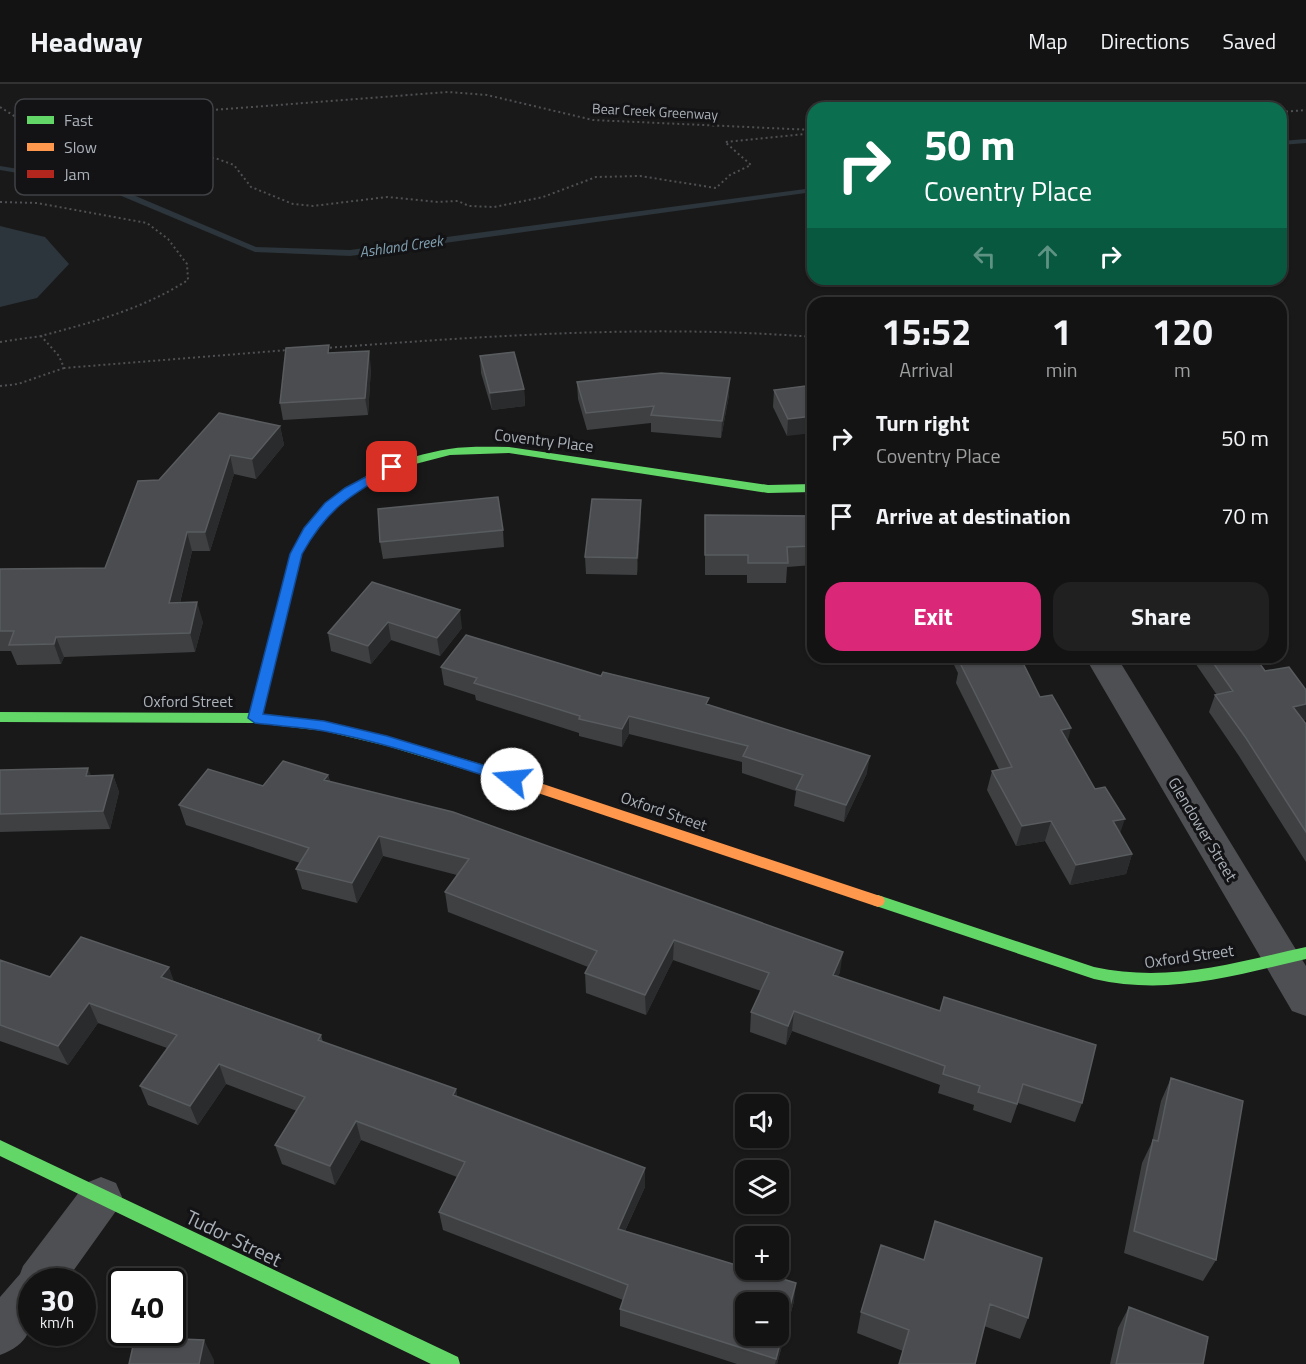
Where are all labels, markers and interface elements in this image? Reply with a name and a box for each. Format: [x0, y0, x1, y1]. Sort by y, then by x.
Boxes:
text: Headway [30, 20, 142, 63]
text: Map [1028, 25, 1068, 57]
text: Directions [1101, 25, 1190, 57]
text: Saved [1223, 25, 1276, 57]
street label: Bear Creek Greenway [592, 97, 719, 125]
legend [15, 99, 213, 195]
text: Fast [64, 108, 93, 132]
text: 50 m [924, 112, 1016, 176]
icon: right [825, 126, 903, 204]
text: Slow [64, 135, 97, 159]
text: Jam [64, 162, 90, 186]
text: Coventry Place [924, 170, 1092, 211]
water label: Ashland Creek [358, 228, 446, 263]
icon: left [968, 240, 1001, 273]
icon: ahead [1031, 240, 1064, 273]
icon: right [1094, 240, 1127, 273]
text: 15:52 [881, 304, 971, 359]
text: 1 [1052, 304, 1072, 359]
text: 120 [1152, 304, 1213, 359]
text: Arrival [899, 354, 954, 385]
text: min [1046, 354, 1078, 385]
text: m [1174, 354, 1191, 385]
text: Turn right [876, 406, 970, 440]
text: 50 m [1221, 421, 1269, 455]
street label: Coventry Place [493, 422, 595, 458]
icon: right [825, 422, 858, 455]
text: Coventry Place [876, 440, 1000, 471]
pin [366, 441, 417, 492]
icon: arrive [375, 450, 408, 483]
text: Arrive at destination [876, 499, 1071, 533]
text: 70 m [1221, 499, 1269, 533]
icon: arrive [825, 500, 858, 533]
button: Exit [825, 582, 1041, 651]
button: Share [1053, 582, 1269, 651]
street label: Oxford Street [143, 689, 233, 713]
position arrow [480, 747, 544, 811]
street label: Glendower Street [1162, 772, 1244, 886]
street label: Oxford Street [618, 785, 711, 837]
street label: Oxford Street [1143, 938, 1236, 974]
map controls [735, 1094, 789, 1346]
button: sound [735, 1094, 789, 1148]
button: layers [735, 1160, 789, 1214]
street label: Tudor Street [181, 1201, 287, 1275]
button: + [735, 1226, 789, 1280]
speed limit sign: 40 [108, 1268, 186, 1346]
text: 30 [40, 1277, 74, 1323]
button: − [735, 1292, 789, 1346]
text: km/h [40, 1311, 74, 1334]

